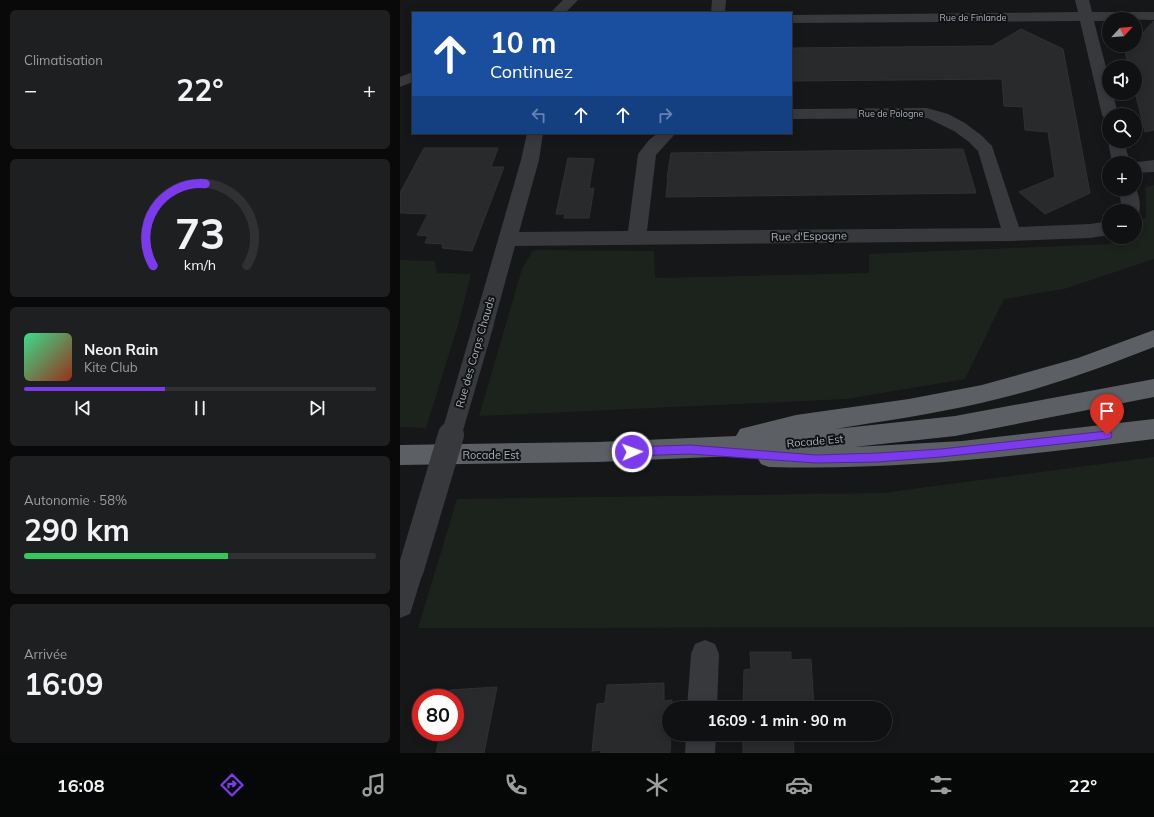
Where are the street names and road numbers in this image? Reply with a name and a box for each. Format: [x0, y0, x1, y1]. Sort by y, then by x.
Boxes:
street label: Rue de Finlande [940, 12, 1007, 23]
street label: Rue de Pologne [859, 108, 924, 119]
street label: Rue d'Espagne [771, 228, 847, 244]
street label: Rue des Corps Chauds [452, 295, 498, 409]
street label: Rocade Est [786, 432, 844, 450]
street label: Rocade Est [463, 448, 520, 462]

